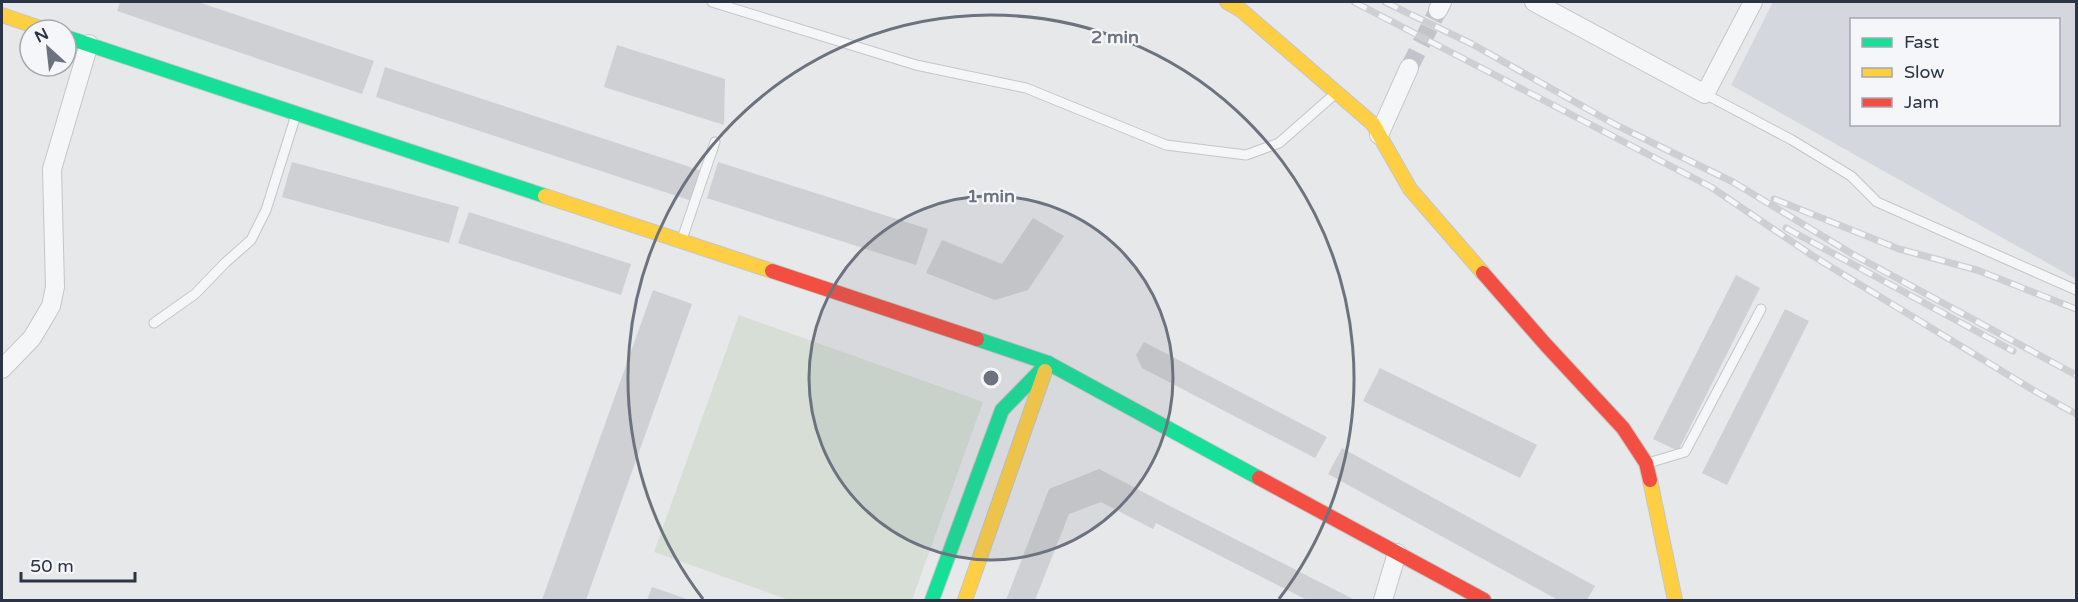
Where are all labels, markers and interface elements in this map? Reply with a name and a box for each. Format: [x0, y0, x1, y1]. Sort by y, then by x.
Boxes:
north arrow [18, 18, 78, 78]
legend [1850, 18, 2060, 126]
text: N [31, 24, 52, 47]
text: 2 min [1091, 26, 1139, 48]
text: Fast [1904, 31, 1939, 53]
text: Slow [1904, 61, 1945, 83]
text: Jam [1904, 91, 1939, 113]
text: 1 min [967, 185, 1015, 207]
centre of rings [981, 368, 1001, 388]
scale bar [21, 545, 135, 583]
text: 50 m [30, 555, 74, 577]

